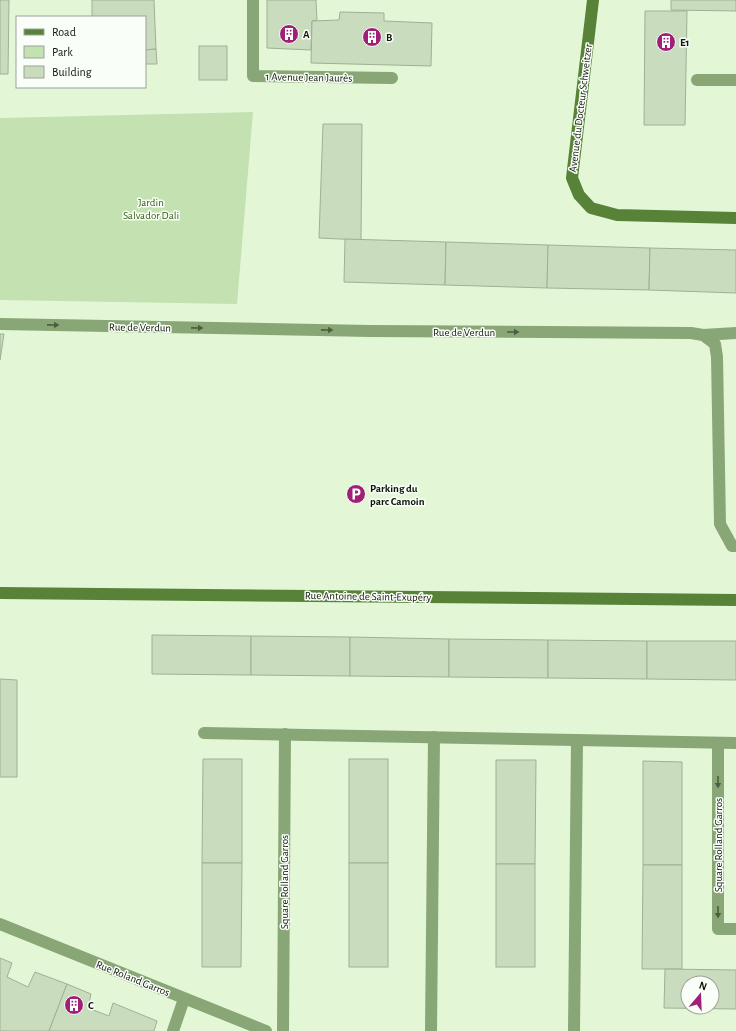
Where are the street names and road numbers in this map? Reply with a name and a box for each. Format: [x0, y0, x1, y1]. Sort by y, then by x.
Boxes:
street label: Avenue du Docteur Schweitzer [567, 43, 594, 173]
street label: 1 Avenue Jean Jaurès [266, 71, 352, 84]
street label: Rue de Verdun [109, 321, 171, 334]
street label: Rue de Verdun [433, 327, 495, 338]
street label: Rue Antoine de Saint-Exupéry [305, 590, 432, 603]
street label: Square Rolland Garros [713, 798, 724, 892]
street label: Square Rolland Garros [279, 835, 290, 929]
street label: Rue Roland Garros [94, 959, 171, 998]

